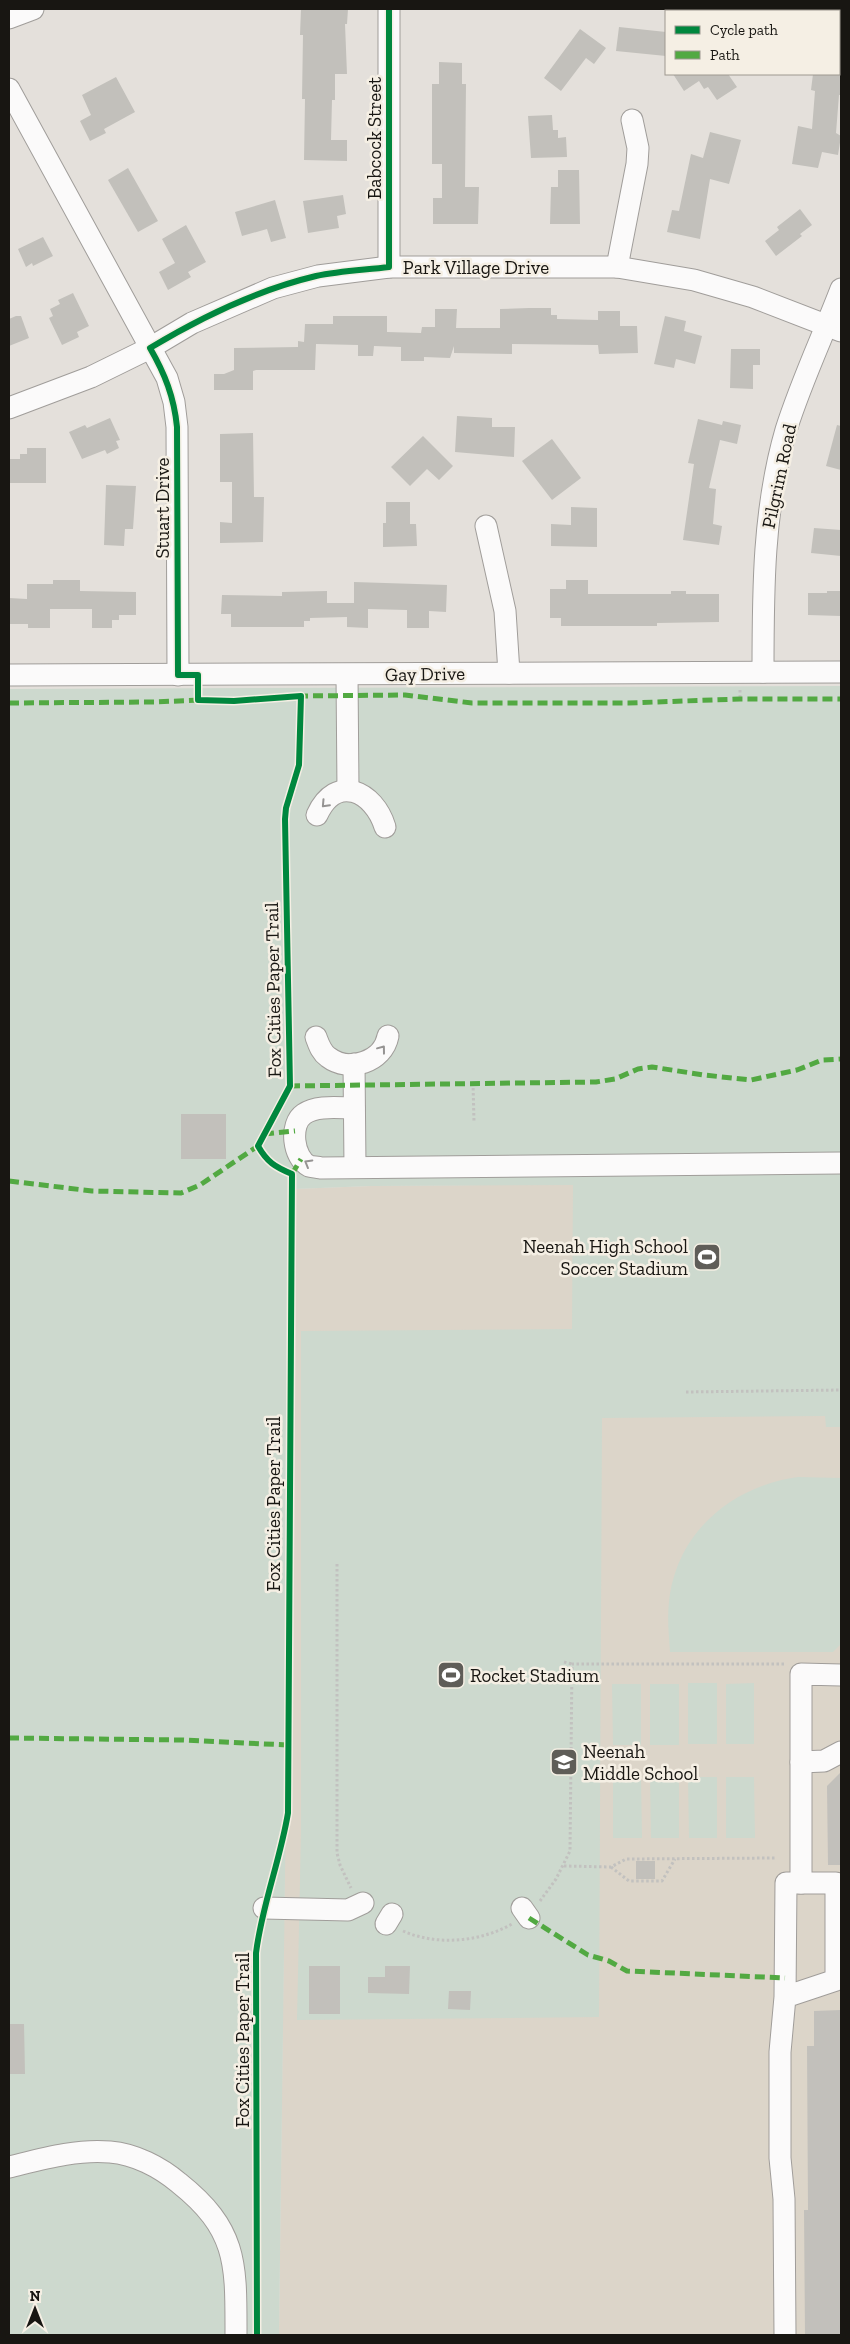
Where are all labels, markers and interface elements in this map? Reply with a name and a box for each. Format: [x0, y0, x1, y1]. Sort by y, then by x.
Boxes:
legend [665, 10, 840, 75]
text: Cycle path [710, 21, 779, 39]
text: Path [710, 46, 740, 64]
street label: Babcock Street [363, 77, 386, 199]
street label: Park Village Drive [403, 256, 549, 279]
street label: Pilgrim Road [757, 421, 801, 531]
street label: Stuart Drive [151, 457, 174, 559]
street label: Gay Drive [385, 662, 465, 686]
one-way arrow [322, 798, 331, 807]
street label: Fox Cities Paper Trail [260, 902, 286, 1078]
one-way arrow [376, 1046, 384, 1055]
one-way arrow [304, 1159, 313, 1169]
place label: Neenah High School Soccer Stadium [523, 1235, 689, 1280]
sports icon: Neenah High School Soccer Stadium [692, 1242, 722, 1272]
street label: Fox Cities Paper Trail [262, 1416, 285, 1592]
sports icon: Rocket Stadium [436, 1660, 466, 1690]
place label: Rocket Stadium [470, 1664, 600, 1687]
place label: Neenah Middle School [583, 1740, 698, 1785]
school or university icon: Neenah Middle School [549, 1747, 579, 1777]
street label: Fox Cities Paper Trail [231, 1952, 254, 2128]
north arrow [10, 2284, 60, 2334]
text: N [30, 2288, 41, 2305]

